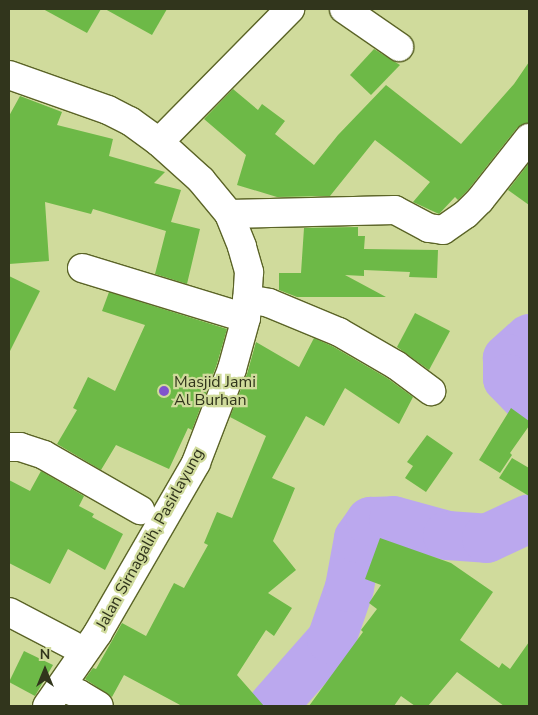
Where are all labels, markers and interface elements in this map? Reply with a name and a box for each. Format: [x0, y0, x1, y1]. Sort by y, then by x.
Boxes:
place label: Masjid Jami Al Burhan [174, 372, 256, 410]
marker: Masjid Jami Al Burhan [158, 385, 170, 397]
street label: Jalan Sirnagalih, Pasirlayung [92, 445, 208, 633]
north arrow [20, 645, 70, 695]
text: N [40, 645, 50, 664]

